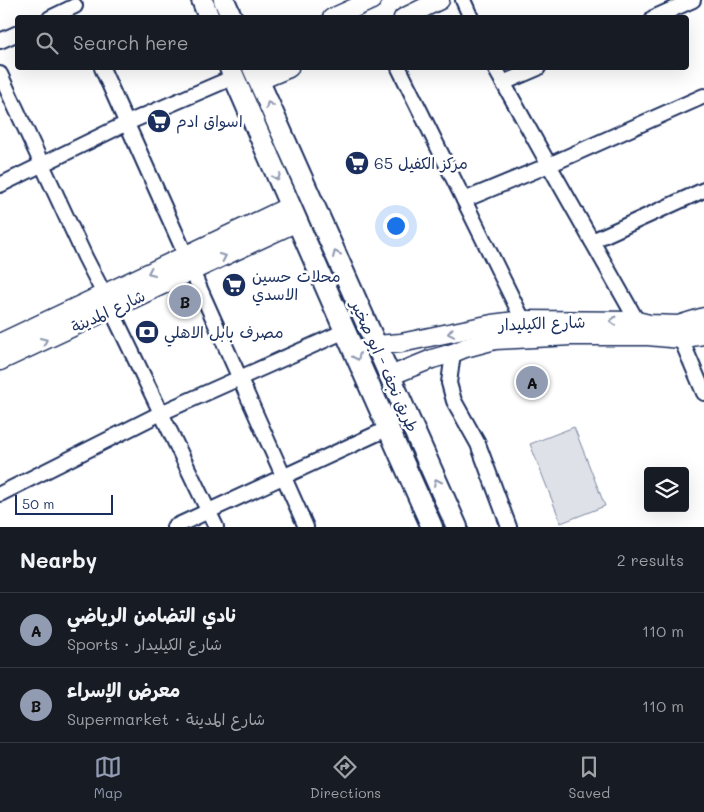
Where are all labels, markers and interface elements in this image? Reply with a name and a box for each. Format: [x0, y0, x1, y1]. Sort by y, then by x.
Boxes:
search box [15, 15, 689, 70]
icon: search [33, 29, 61, 57]
text: Search here [73, 30, 189, 55]
one-way arrow [266, 102, 276, 111]
supermarket icon: اسواق ادم [146, 108, 172, 134]
place label: اسواق ادم [176, 110, 243, 134]
supermarket icon: مركز الكفيل 65 [344, 150, 370, 176]
place label: مركز الكفيل 65 [374, 152, 468, 173]
one-way arrow [271, 172, 282, 181]
your location [383, 213, 409, 239]
one-way arrow [331, 250, 342, 259]
one-way arrow [218, 253, 227, 263]
place label: محلات حسين الاسدي [252, 265, 341, 306]
one-way arrow [147, 266, 156, 276]
supermarket icon: محلات حسين الاسدي [221, 272, 247, 298]
pin: B [169, 282, 201, 320]
street label: شارع المدينة [67, 284, 149, 339]
street label: طريق نجف - ابو صخير [345, 295, 424, 435]
street label: شارع الكيليدار [496, 310, 586, 337]
one-way arrow [608, 316, 616, 326]
bank icon: مصرف بابل الاهلي [134, 319, 160, 345]
place label: مصرف بابل الاهلي [164, 321, 284, 347]
one-way arrow [447, 327, 456, 338]
one-way arrow [39, 336, 48, 347]
one-way arrow [350, 352, 361, 361]
pin: A [516, 363, 548, 401]
map controls [644, 467, 689, 512]
button: layers [644, 467, 689, 512]
one-way arrow [433, 478, 444, 487]
scale bar [15, 492, 112, 515]
text: 50 m [22, 494, 54, 513]
text: Nearby [20, 546, 97, 573]
text: 2 results [617, 549, 684, 570]
text: نادي التضامن الرياضي [67, 602, 236, 627]
text: A [30, 620, 42, 641]
text: 110 m [642, 620, 684, 641]
text: Sports · شارع الكيليدار [67, 633, 222, 654]
text: معرض الإسراء [67, 677, 180, 702]
text: B [31, 695, 41, 716]
text: 110 m [642, 695, 684, 716]
text: Supermarket · شارع المدينة [67, 708, 265, 729]
tab: Map [94, 753, 122, 802]
tab: Directions [310, 753, 381, 802]
tab: Saved [569, 753, 610, 802]

